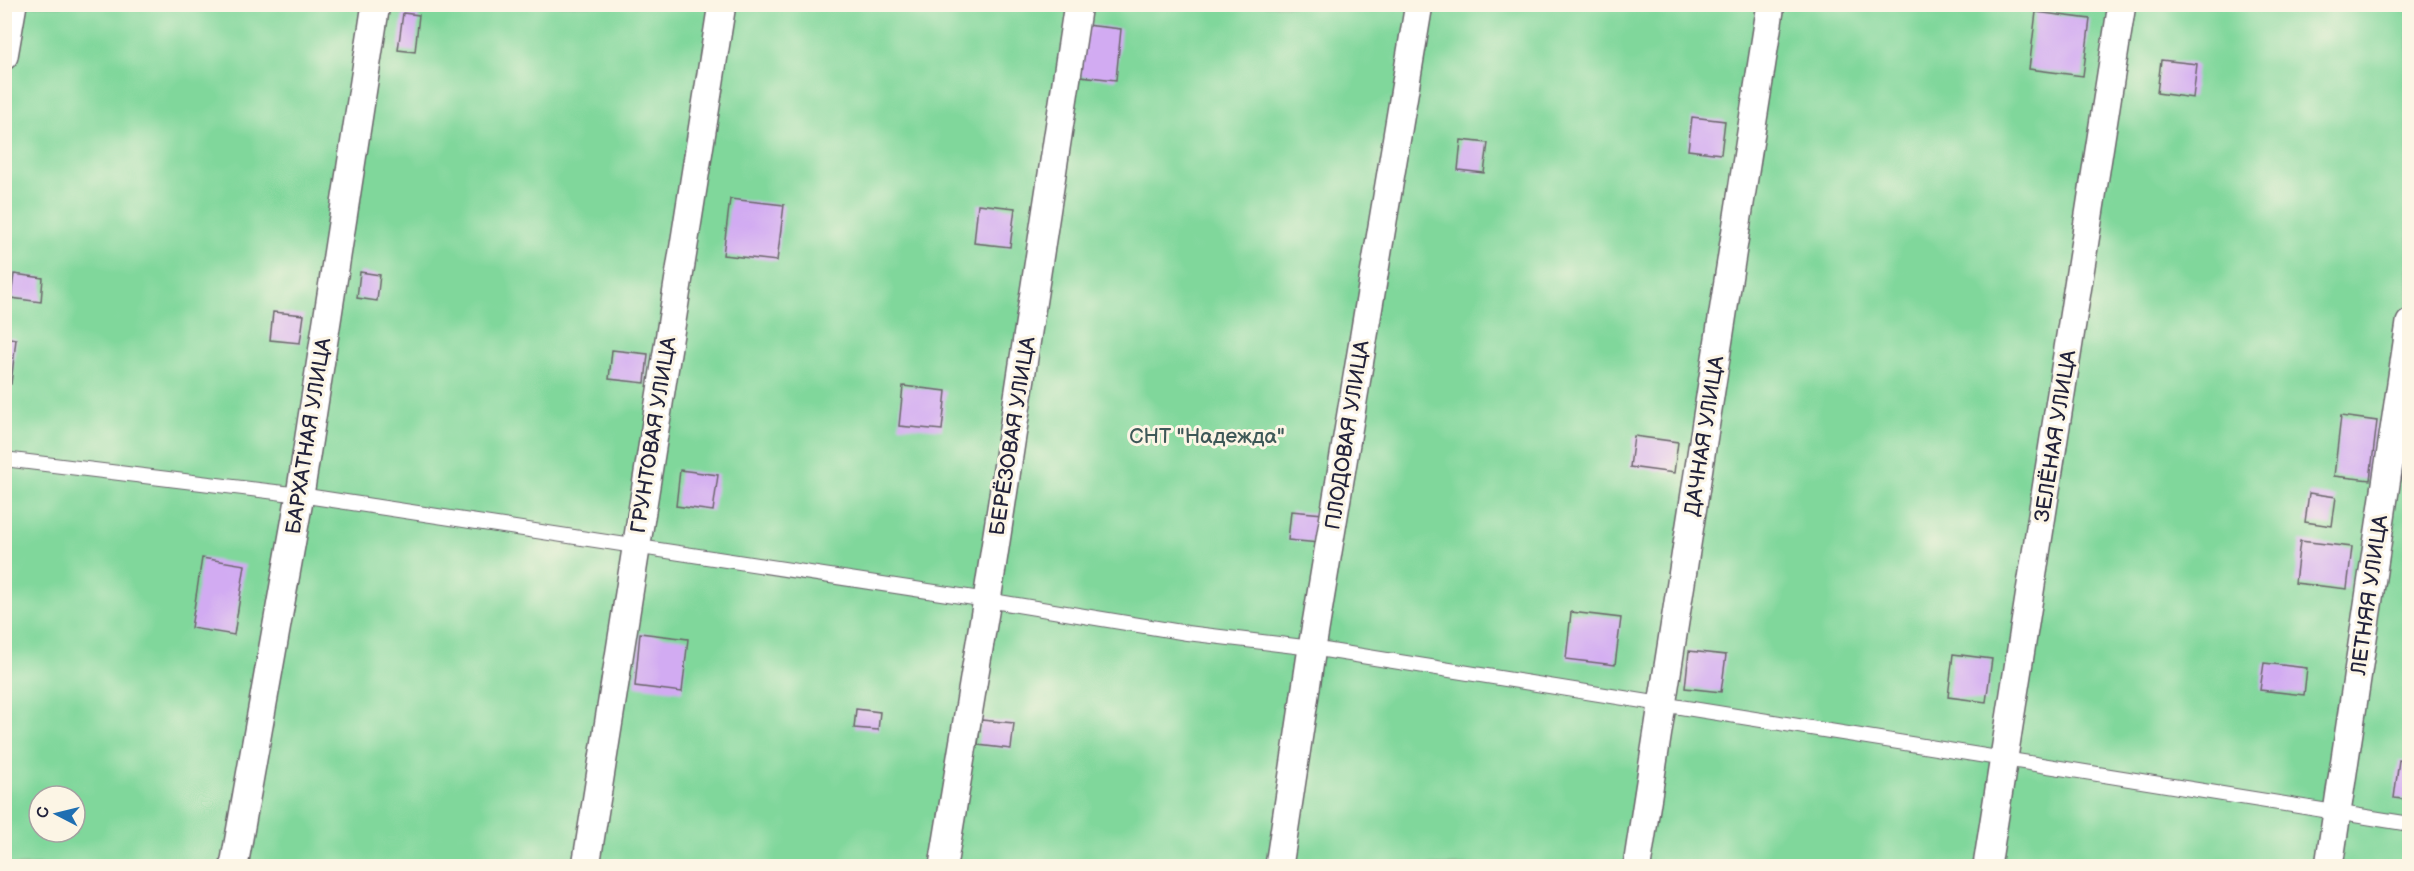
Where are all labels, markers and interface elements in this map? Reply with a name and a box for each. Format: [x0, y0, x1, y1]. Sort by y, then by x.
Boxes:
street label: ГРУНТОВАЯ УЛИЦА [626, 335, 681, 535]
street label: БЕРЁЗОВАЯ УЛИЦА [984, 335, 1041, 537]
street label: БАРХАТНАЯ УЛИЦА [281, 336, 336, 536]
street label: ПЛОДОВАЯ УЛИЦА [1320, 338, 1375, 531]
street label: ЗЕЛЁНАЯ УЛИЦА [2030, 348, 2081, 524]
street label: ДАЧНАЯ УЛИЦА [1680, 354, 1730, 518]
park label: СНТ "Надежда" [1129, 424, 1285, 449]
street label: ЛЕТНЯЯ УЛИЦА [2346, 513, 2393, 678]
north arrow [27, 784, 87, 844]
text: С [33, 806, 54, 819]

